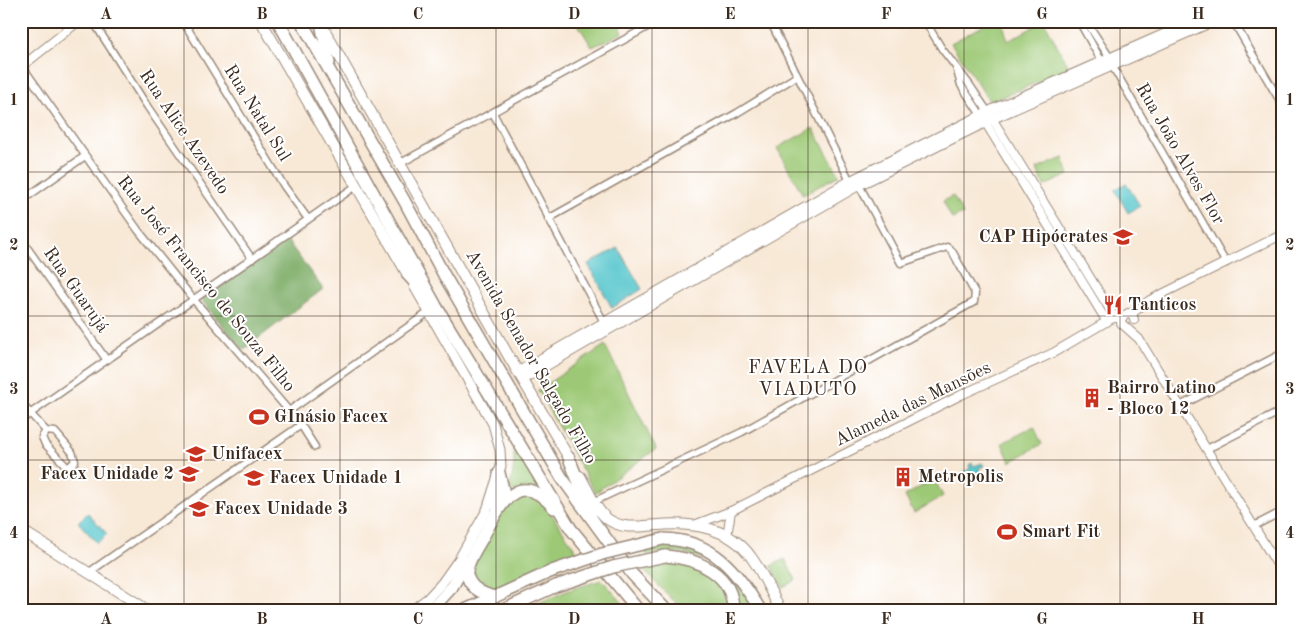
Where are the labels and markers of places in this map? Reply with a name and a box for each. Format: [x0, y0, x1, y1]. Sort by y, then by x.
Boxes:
school or university icon: CAP Hipócrates [1112, 226, 1134, 248]
place label: CAP Hipócrates [979, 228, 1108, 246]
restaurant icon: Tanticos [1102, 294, 1124, 316]
place label: Tanticos [1128, 296, 1196, 314]
place label: Bairro Latino - Bloco 12 [1107, 379, 1216, 418]
building icon: Bairro Latino - Bloco 12 [1081, 387, 1103, 409]
sports icon: GInásio Facex [248, 406, 270, 428]
place label: GInásio Facex [274, 408, 388, 426]
school or university icon: Unifacex [185, 443, 207, 465]
place label: Unifacex [211, 445, 282, 463]
school or university icon: Facex Unidade 2 [178, 463, 200, 485]
place label: Facex Unidade 2 [40, 465, 174, 483]
building icon: Metropolis [892, 466, 914, 488]
school or university icon: Facex Unidade 1 [243, 467, 265, 489]
place label: Metropolis [918, 468, 1004, 486]
place label: Facex Unidade 1 [269, 469, 403, 487]
school or university icon: Facex Unidade 3 [188, 498, 210, 520]
place label: Facex Unidade 3 [214, 500, 348, 518]
sports icon: Smart Fit [996, 521, 1018, 543]
place label: Smart Fit [1022, 523, 1100, 541]

